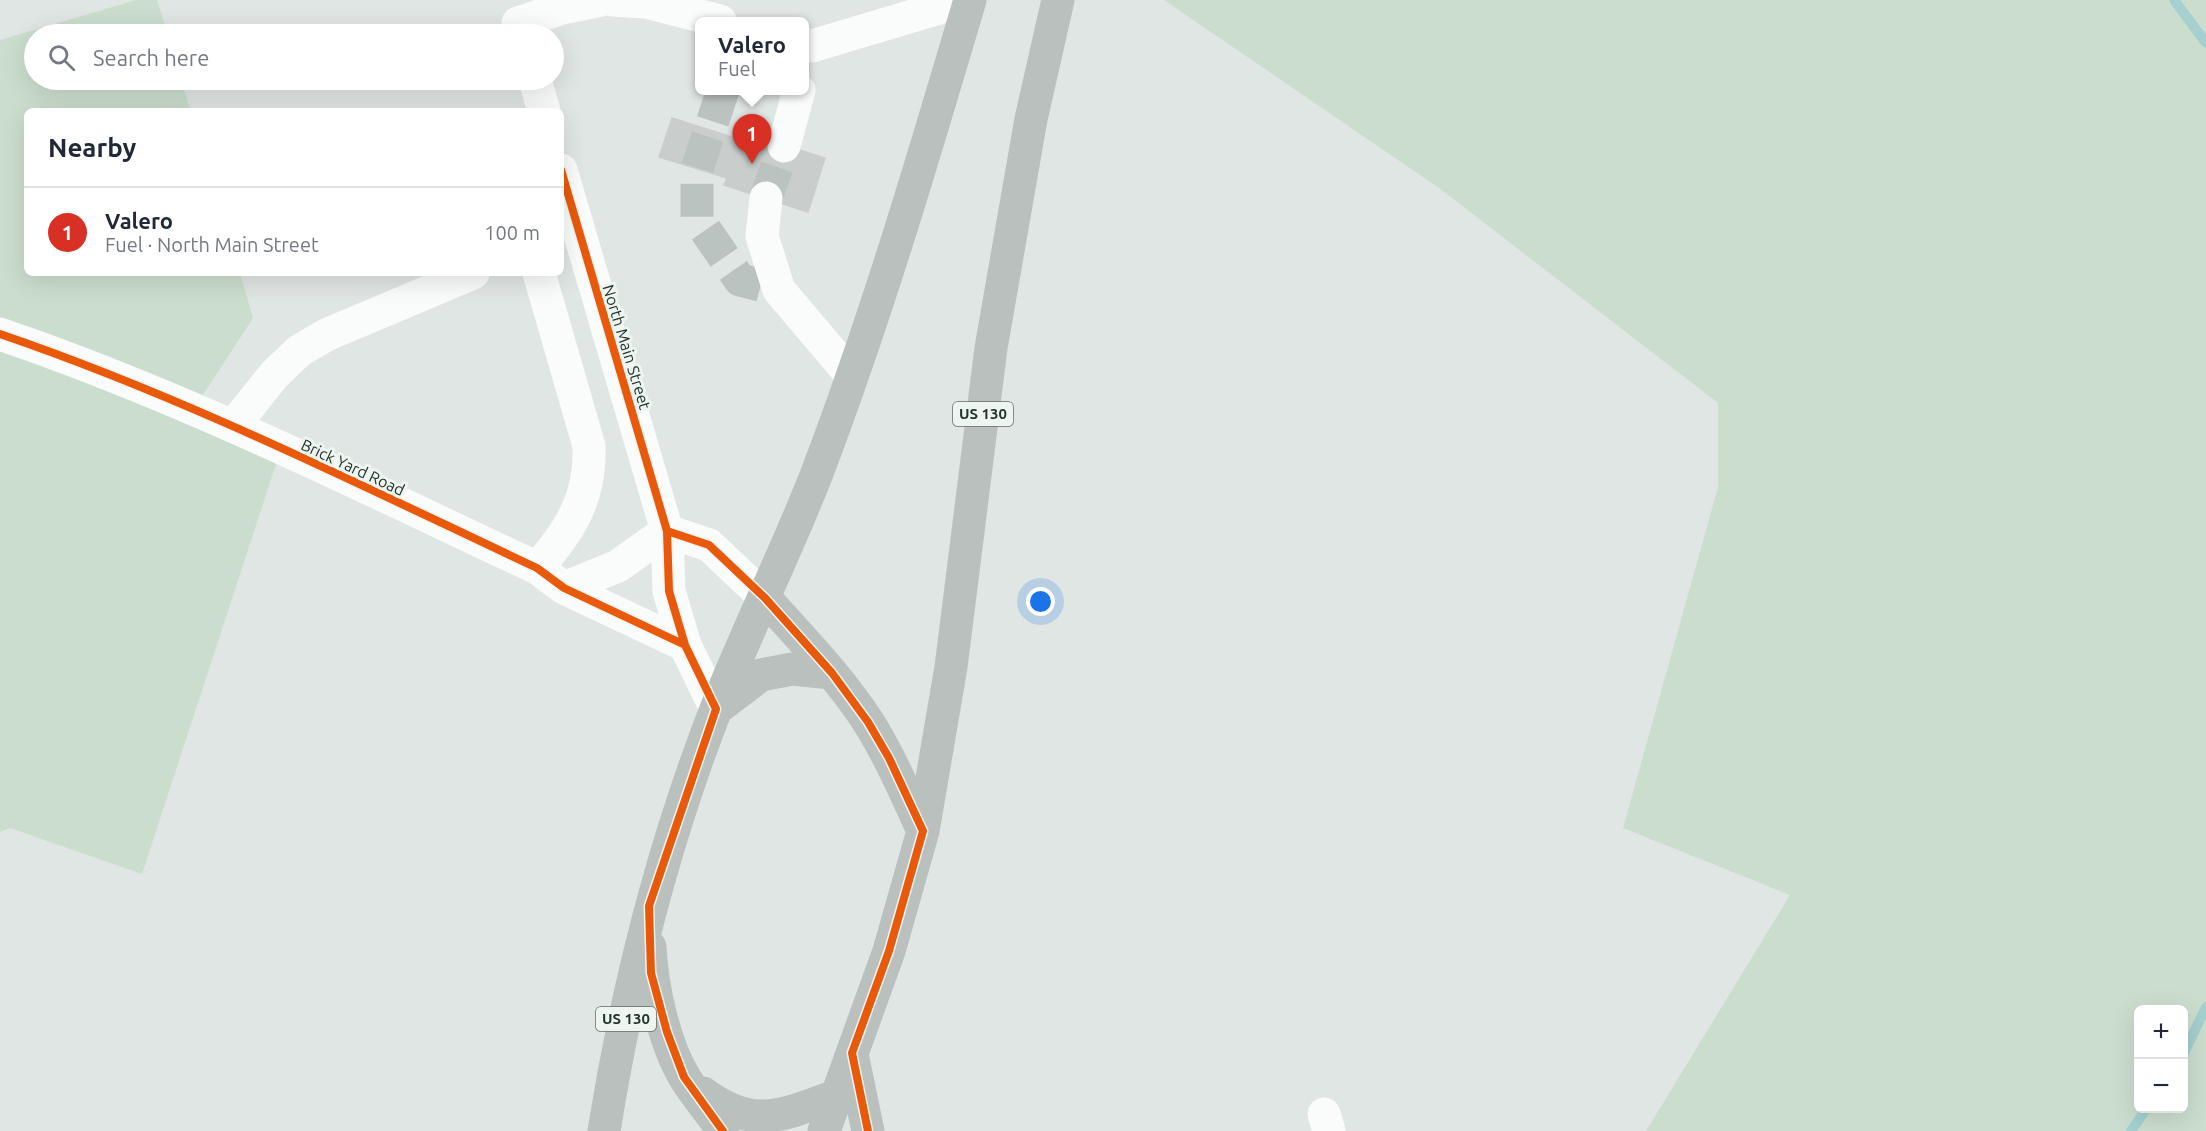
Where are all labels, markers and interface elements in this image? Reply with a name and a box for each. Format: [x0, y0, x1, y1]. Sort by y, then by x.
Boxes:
popup [695, 17, 809, 95]
search box [24, 24, 564, 90]
text: Valero [718, 32, 786, 57]
icon: search [45, 41, 78, 74]
text: Search here [93, 45, 209, 70]
text: Fuel [718, 57, 756, 80]
pin: 1 [732, 114, 771, 164]
text: Nearby [48, 133, 136, 162]
text: Valero [105, 208, 173, 233]
text: 1 [62, 221, 73, 244]
text: 100 m [484, 221, 540, 244]
text: Fuel · North Main Street [105, 233, 319, 256]
street label: North Main Street [599, 282, 655, 412]
road number: US 130 [953, 402, 1013, 426]
street label: Brick Yard Road [298, 435, 408, 499]
your location [1026, 587, 1055, 616]
map controls [2134, 1005, 2188, 1113]
button: + [2134, 1005, 2188, 1059]
road number: US 130 [596, 1007, 656, 1031]
button: − [2134, 1059, 2188, 1113]

